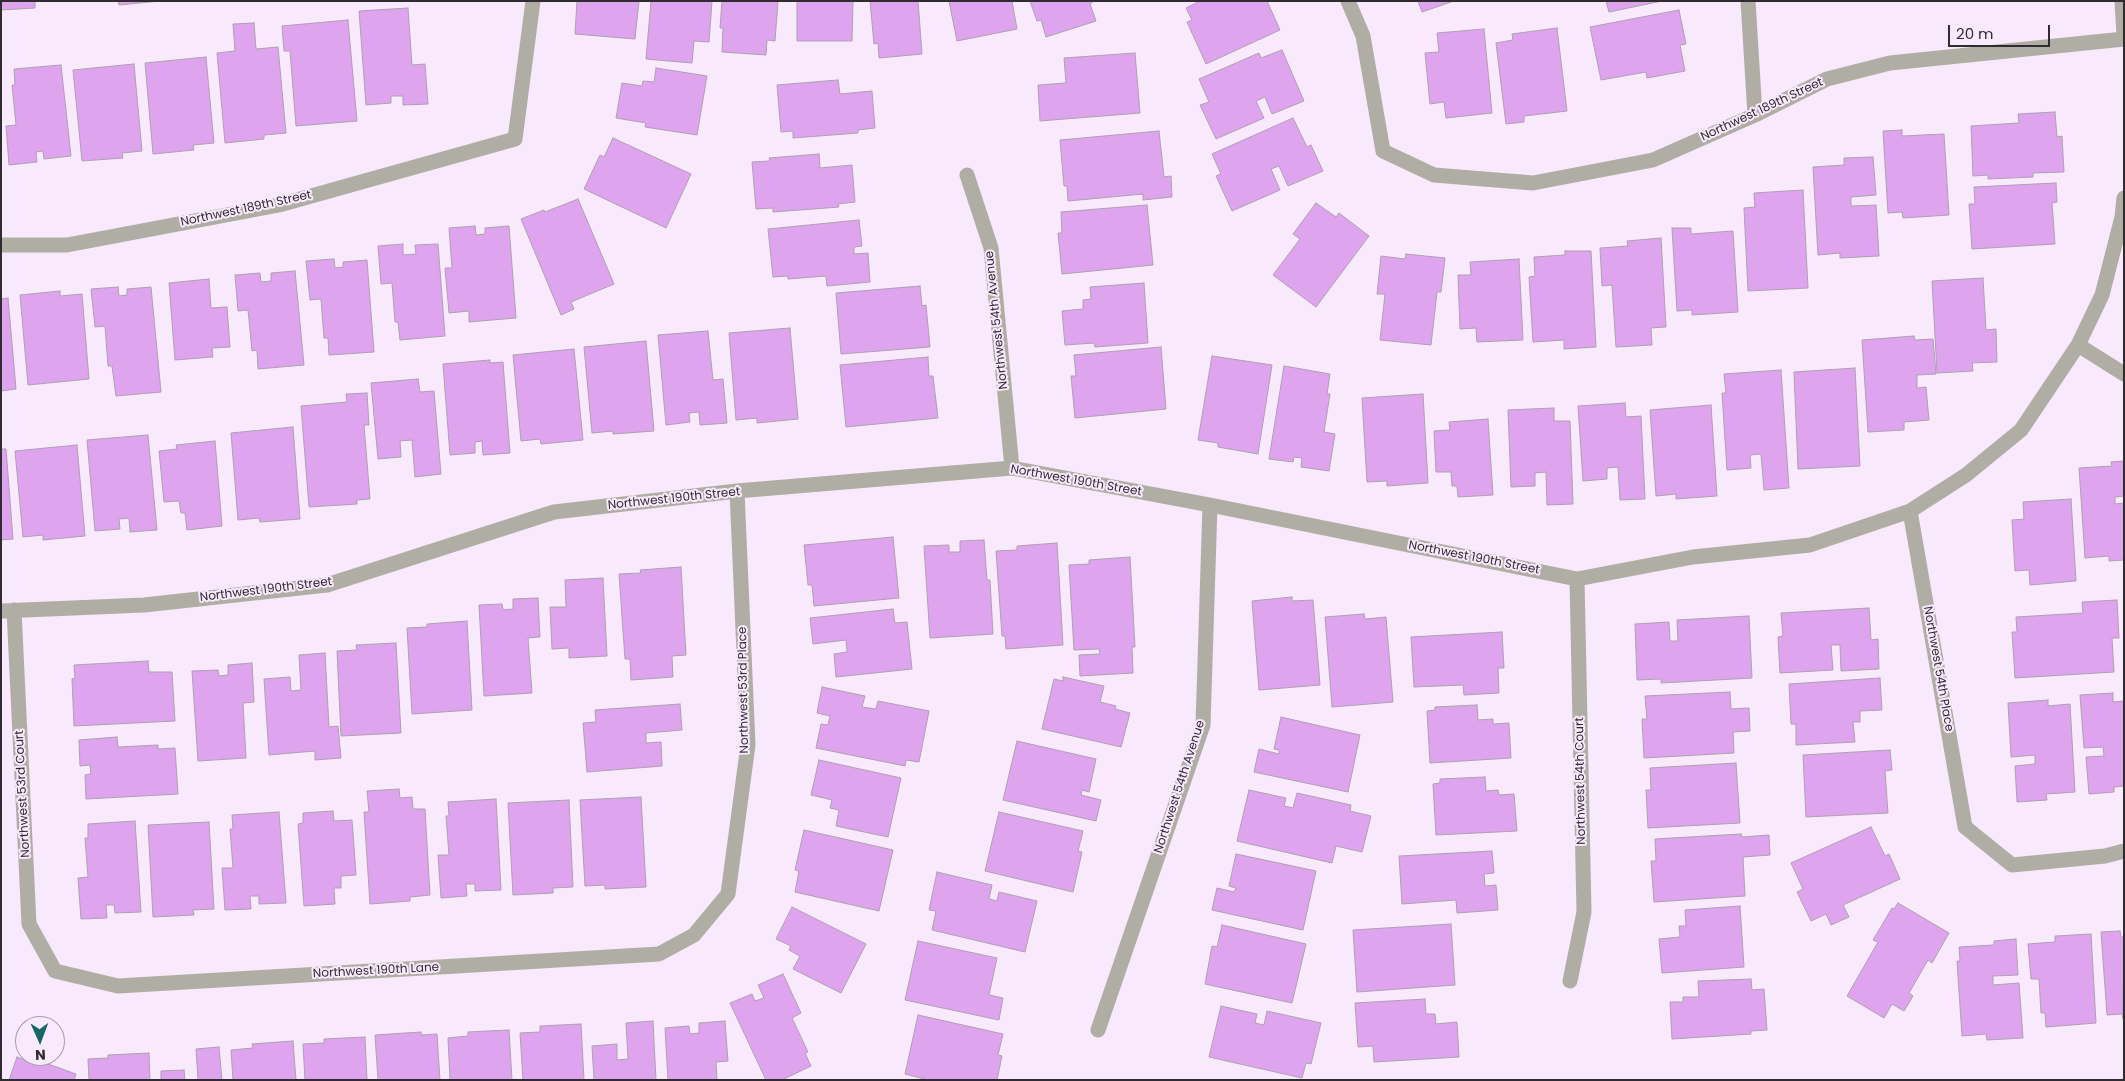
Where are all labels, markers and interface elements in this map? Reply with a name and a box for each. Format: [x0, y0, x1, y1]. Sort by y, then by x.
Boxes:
scale bar [1950, 15, 2052, 47]
text: 20 m [1956, 23, 1994, 44]
street label: Northwest 189th Street [1699, 75, 1825, 145]
street label: Northwest 189th Street [179, 188, 313, 230]
street label: Northwest 54th Avenue [983, 250, 1011, 390]
street label: Northwest 190th Street [1009, 462, 1143, 500]
street label: Northwest 190th Street [607, 485, 741, 513]
street label: Northwest 190th Street [1407, 538, 1541, 578]
street label: Northwest 190th Street [199, 575, 333, 605]
street label: Northwest 54th Place [1920, 605, 1956, 733]
street label: Northwest 53rd Place [736, 626, 752, 754]
street label: Northwest 54th Court [1573, 717, 1589, 845]
street label: Northwest 54th Avenue [1152, 719, 1208, 855]
street label: Northwest 53rd Court [12, 730, 34, 858]
street label: Northwest 190th Lane [313, 961, 439, 981]
north arrow [15, 1016, 65, 1066]
text: N [35, 1045, 46, 1065]

